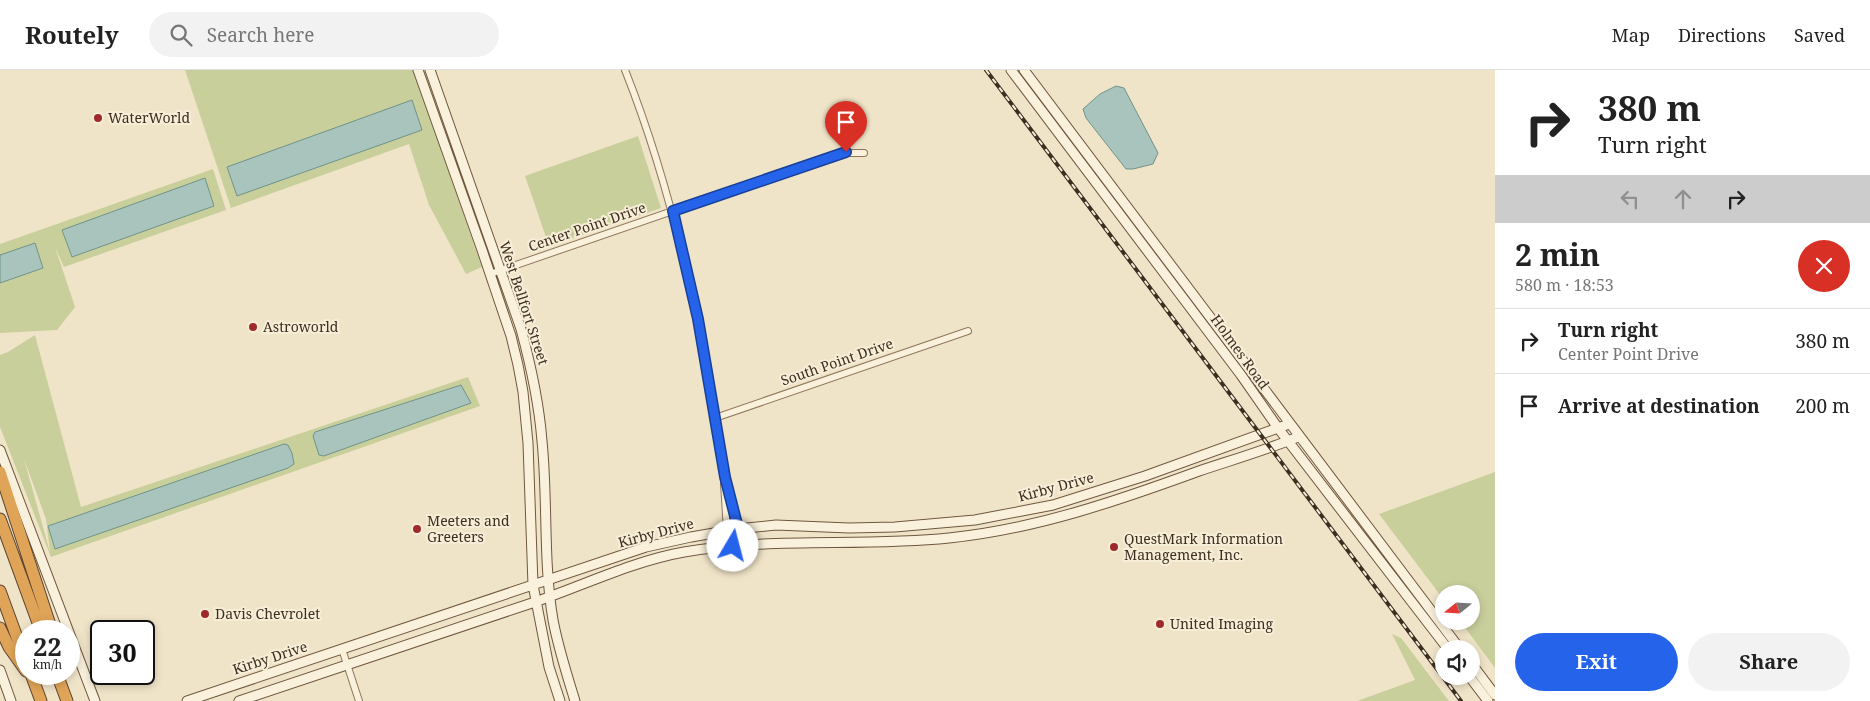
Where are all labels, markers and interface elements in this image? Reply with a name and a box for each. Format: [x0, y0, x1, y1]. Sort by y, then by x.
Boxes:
search box [149, 12, 499, 57]
text: Routely [25, 18, 119, 51]
icon: search [167, 21, 195, 49]
text: Search here [207, 22, 314, 48]
text: Map [1612, 23, 1650, 47]
text: Directions [1678, 23, 1766, 47]
text: Saved [1794, 23, 1845, 47]
text: 380 m [1598, 84, 1701, 131]
icon: right [1515, 90, 1580, 155]
pin [825, 101, 867, 152]
place label: WaterWorld [108, 108, 190, 127]
icon: arrive [832, 108, 860, 136]
marker: WaterWorld [92, 112, 104, 124]
text: Turn right [1598, 129, 1707, 159]
icon: left [1616, 185, 1644, 213]
icon: ahead [1669, 185, 1697, 213]
icon: right [1722, 185, 1750, 213]
street label: Center Point Drive [525, 197, 648, 256]
text: 2 min [1515, 234, 1600, 275]
street label: West Bellfort Street [496, 239, 553, 367]
button: close [1798, 240, 1850, 292]
text: 580 m · 18:53 [1515, 274, 1614, 296]
street label: Holmes Road [1207, 311, 1274, 393]
place label: Astroworld [263, 317, 339, 336]
text: Turn right [1558, 317, 1658, 343]
marker: Astroworld [247, 321, 259, 333]
icon: right [1515, 327, 1543, 355]
text: 380 m [1795, 328, 1850, 354]
street label: South Point Drive [778, 333, 895, 390]
text: Center Point Drive [1558, 343, 1699, 365]
icon: arrive [1515, 392, 1543, 420]
text: Arrive at destination [1558, 393, 1760, 419]
text: 200 m [1795, 393, 1850, 419]
street label: Kirby Drive [1016, 467, 1096, 506]
place label: Meeters and Greeters [427, 511, 510, 546]
street label: Kirby Drive [616, 513, 696, 552]
position arrow [706, 519, 758, 571]
marker: Meeters and Greeters [411, 523, 423, 535]
place label: QuestMark Information Management, Inc. [1124, 529, 1283, 564]
marker: QuestMark Information Management, Inc. [1108, 541, 1120, 553]
north arrow [1435, 585, 1480, 630]
map controls [1435, 585, 1480, 685]
place label: Davis Chevrolet [215, 604, 320, 623]
marker: Davis Chevrolet [199, 608, 211, 620]
place label: United Imaging [1170, 614, 1273, 633]
marker: United Imaging [1154, 618, 1166, 630]
speed limit sign: 30 [90, 620, 155, 685]
text: 22 [33, 629, 62, 663]
button: Exit [1515, 633, 1678, 691]
button: Share [1688, 633, 1850, 691]
street label: Kirby Drive [230, 637, 310, 679]
button: sound [1435, 640, 1480, 685]
text: km/h [33, 656, 62, 673]

